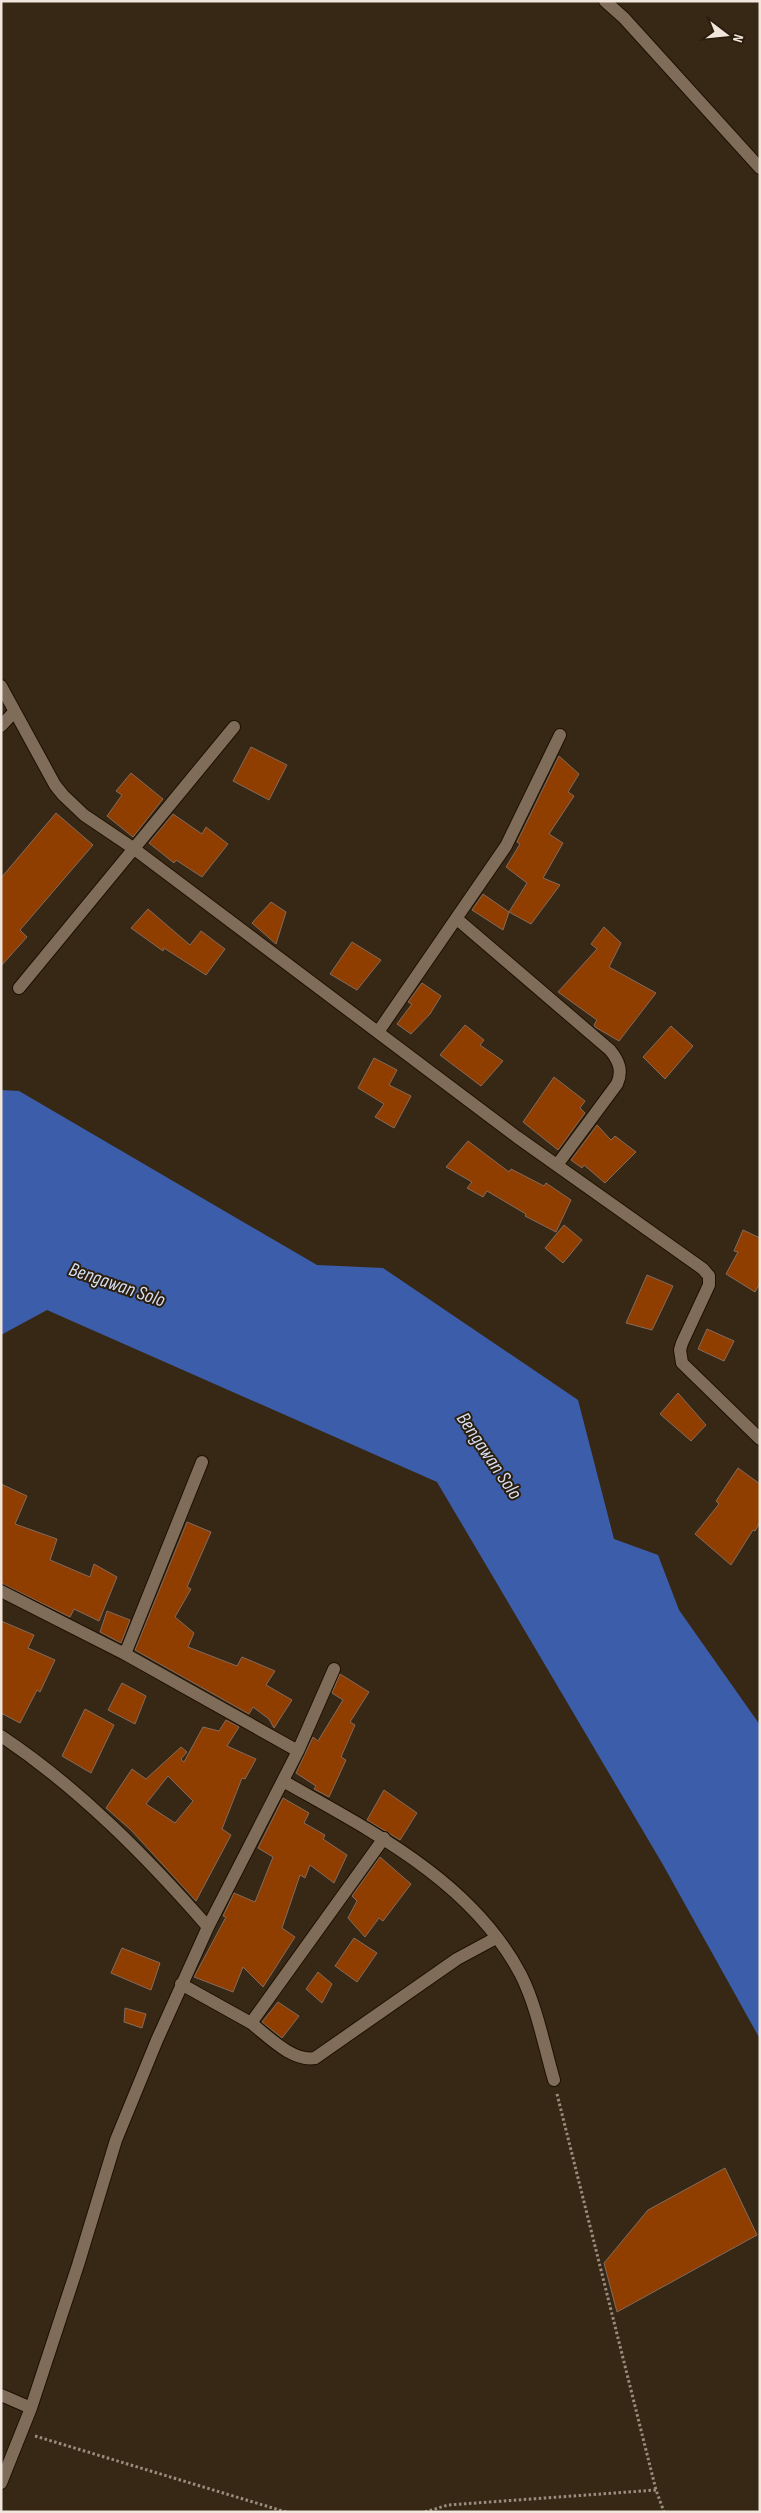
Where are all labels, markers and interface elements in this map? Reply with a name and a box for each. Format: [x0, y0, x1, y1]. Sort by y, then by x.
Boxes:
north arrow [701, 10, 751, 60]
text: N [729, 33, 747, 44]
water label: Bengawan Solo [66, 1257, 168, 1313]
water label: Bengawan Solo [451, 1408, 527, 1504]

